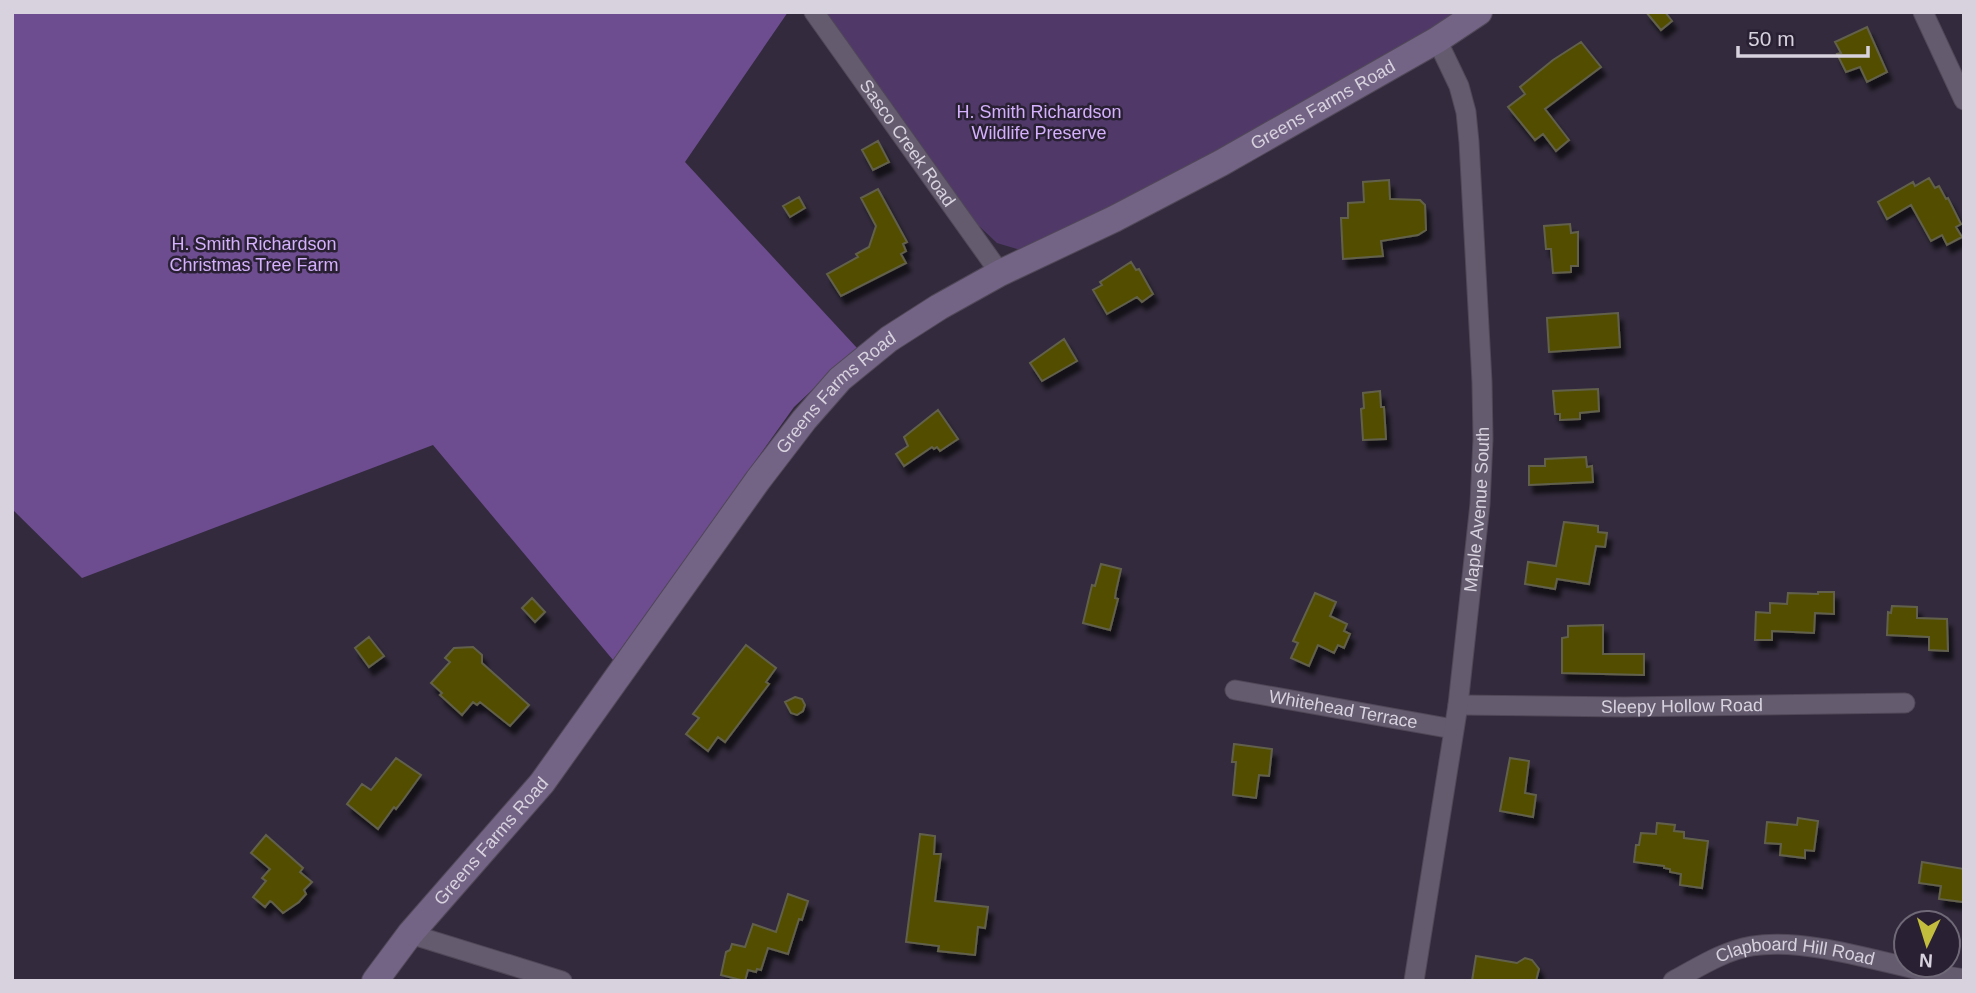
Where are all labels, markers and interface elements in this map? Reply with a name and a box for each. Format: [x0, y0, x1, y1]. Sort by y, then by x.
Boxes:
scale bar [1738, 14, 1868, 58]
text: 50 m [1748, 27, 1795, 50]
street label: Greens Farms Road [1247, 56, 1399, 154]
street label: Sasco Creek Road [855, 76, 959, 210]
park label: H. Smith Richardson Wildlife Preserve [956, 102, 1122, 143]
park label: H. Smith Richardson Christmas Tree Farm [169, 234, 339, 275]
street label: Greens Farms Road [772, 327, 899, 457]
street label: Maple Avenue South [1460, 427, 1493, 593]
street label: Whitehead Terrace [1267, 686, 1419, 732]
street label: Sleepy Hollow Road [1601, 695, 1763, 717]
street label: Greens Farms Road [430, 773, 552, 909]
north arrow [1892, 909, 1962, 979]
street label: Clapboard Hill Road [1713, 934, 1877, 969]
text: N [1918, 950, 1933, 971]

